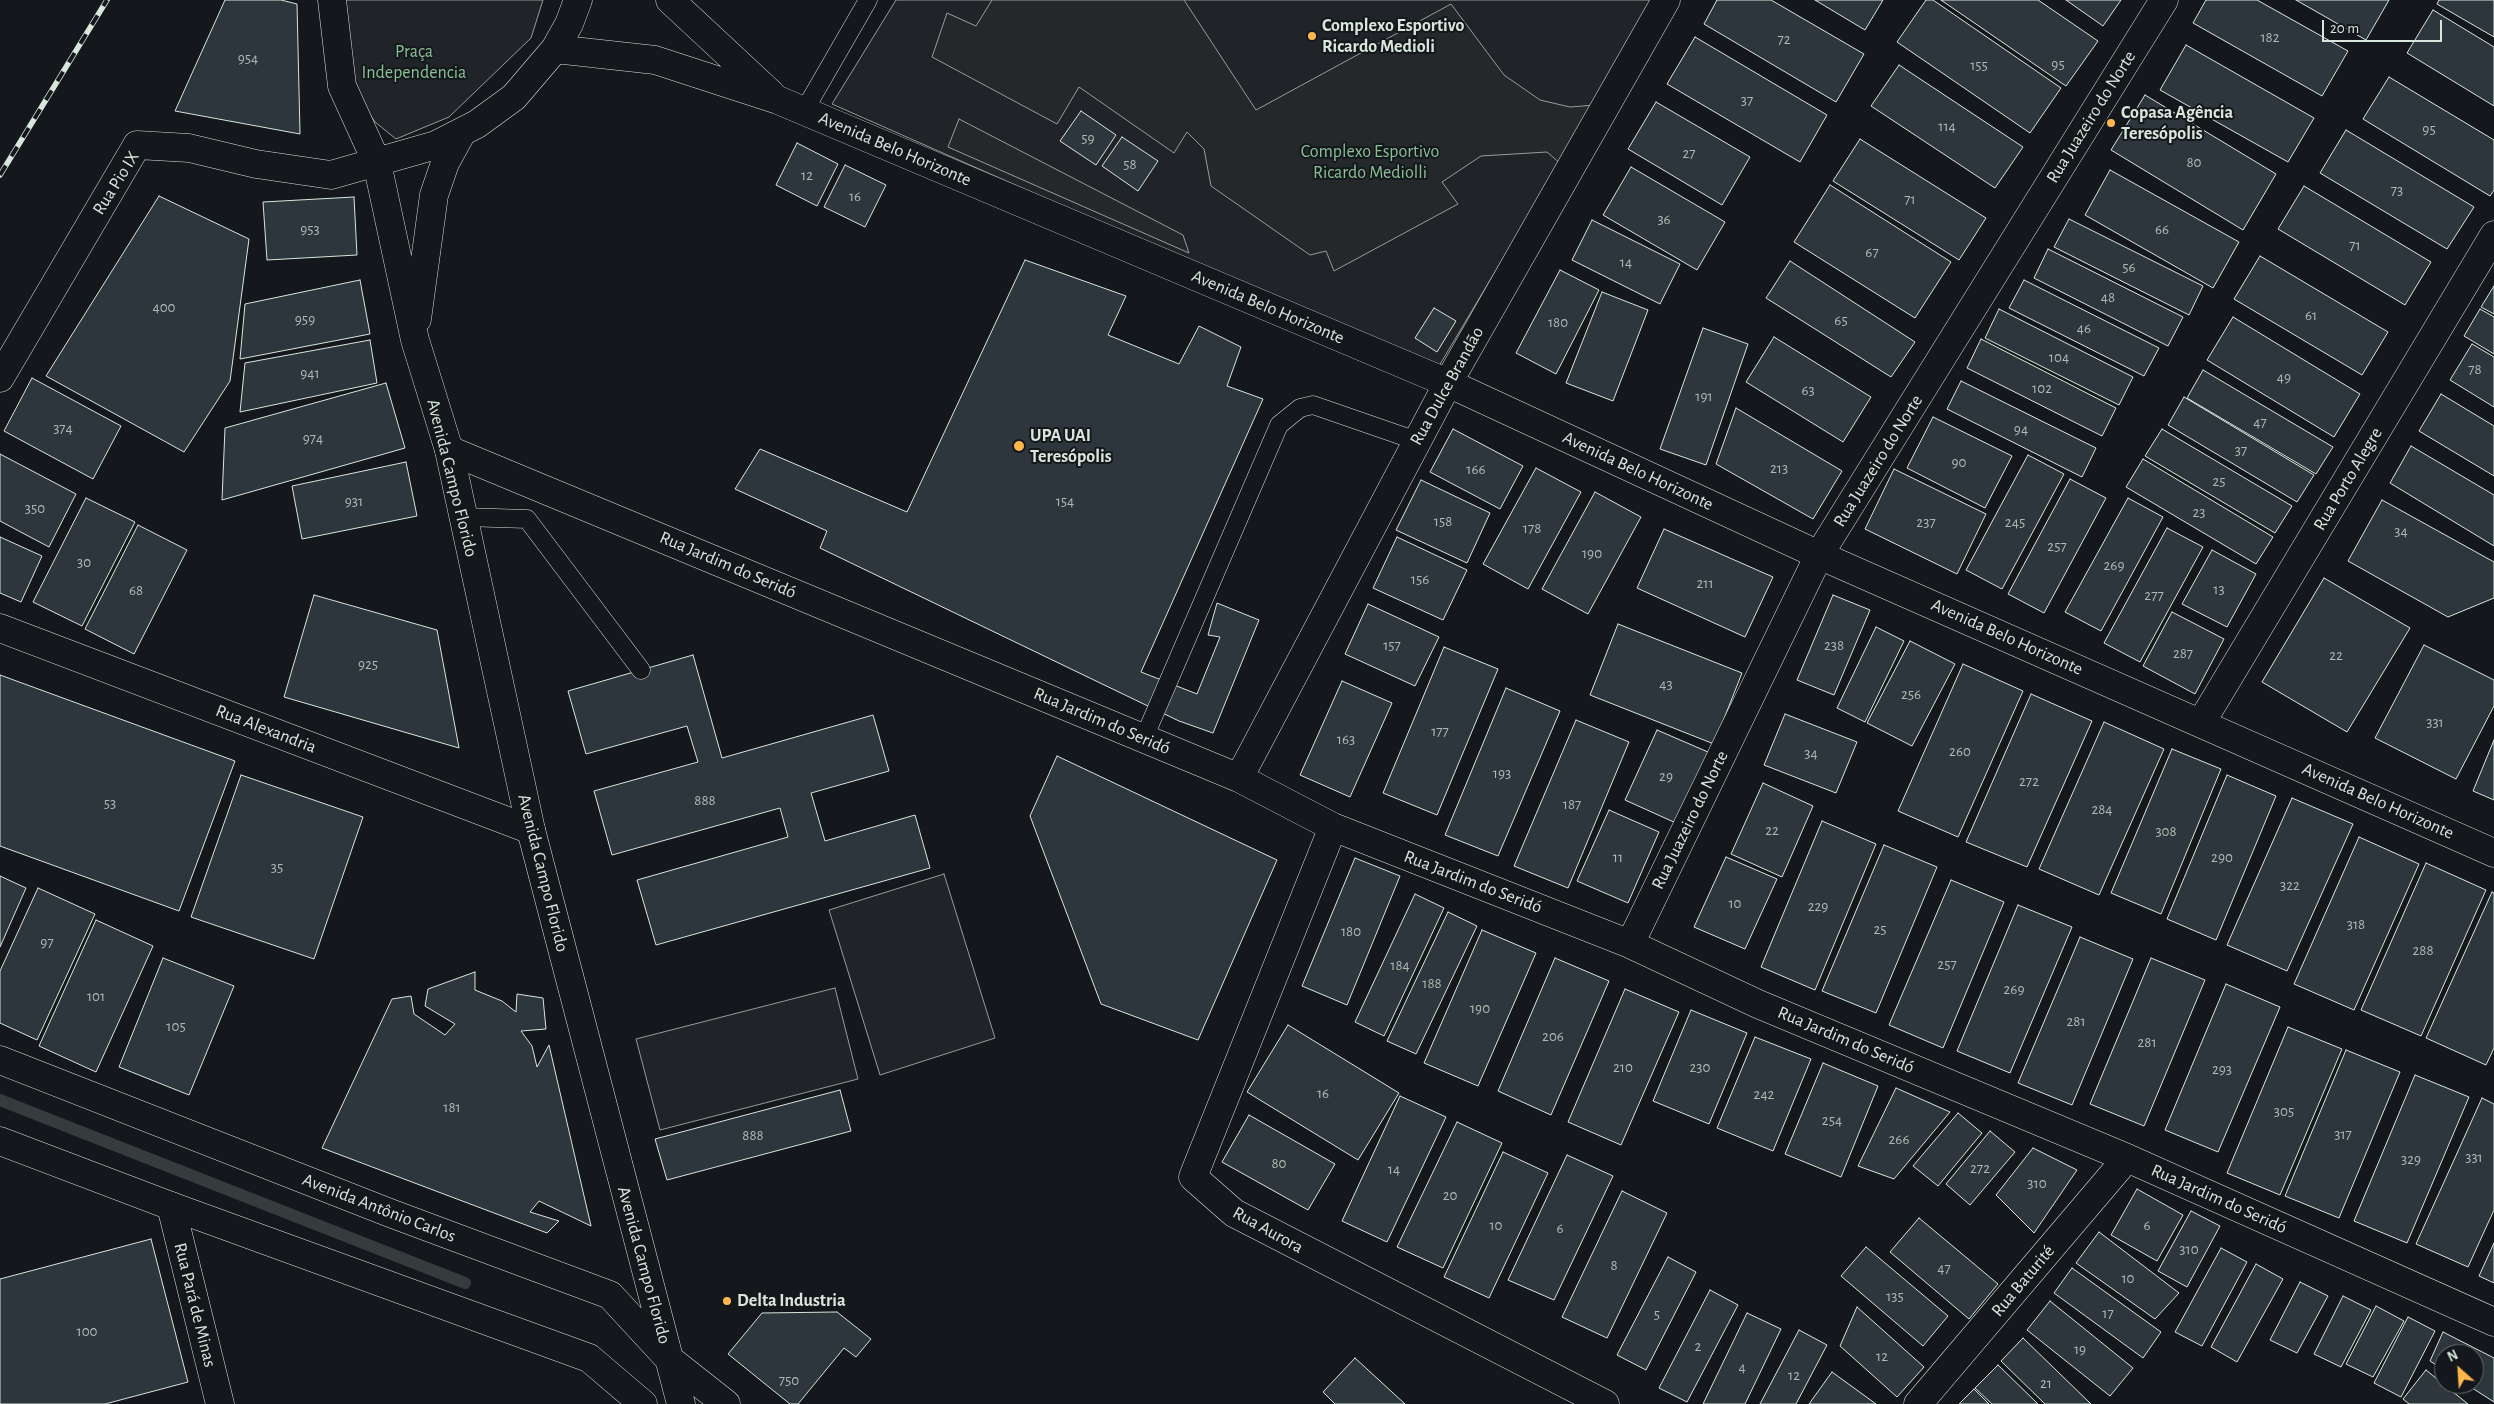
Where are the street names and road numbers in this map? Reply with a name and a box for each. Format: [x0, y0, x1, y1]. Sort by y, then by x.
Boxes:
street label: Rua Juazeiro do Norte [2042, 47, 2140, 187]
street label: Avenida Belo Horizonte [815, 107, 975, 191]
street label: Rua Pio IX [88, 147, 144, 219]
street label: Avenida Belo Horizonte [1188, 265, 1348, 349]
street label: Rua Dulce Brandão [1405, 323, 1489, 449]
street label: Rua Juazeiro do Norte [1829, 391, 1927, 531]
street label: Avenida Campo Florido [422, 397, 482, 559]
street label: Rua Porto Alegre [2309, 424, 2387, 534]
street label: Avenida Belo Horizonte [1559, 427, 1717, 515]
street label: Rua Jardim do Seridó [656, 526, 800, 604]
street label: Avenida Belo Horizonte [1928, 594, 2086, 680]
street label: Rua Jardim do Seridó [1030, 682, 1174, 760]
street label: Rua Alexandria [213, 700, 319, 758]
street label: Rua Juazeiro do Norte [1647, 747, 1733, 893]
street label: Avenida Belo Horizonte [2299, 758, 2457, 844]
street label: Avenida Campo Florido [513, 792, 573, 954]
street label: Rua Jardim do Seridó [1401, 846, 1545, 918]
street label: Rua Jardim do Seridó [1774, 1001, 1918, 1079]
street label: Rua Jardim do Seridó [2148, 1159, 2290, 1239]
street label: Avenida Antônio Carlos [299, 1169, 459, 1247]
street label: Avenida Campo Florido [613, 1184, 675, 1346]
street label: Rua Aurora [1229, 1202, 1307, 1258]
street label: Rua Pará de Minas [169, 1241, 221, 1369]
street label: Rua Baturité [1987, 1241, 2059, 1321]

